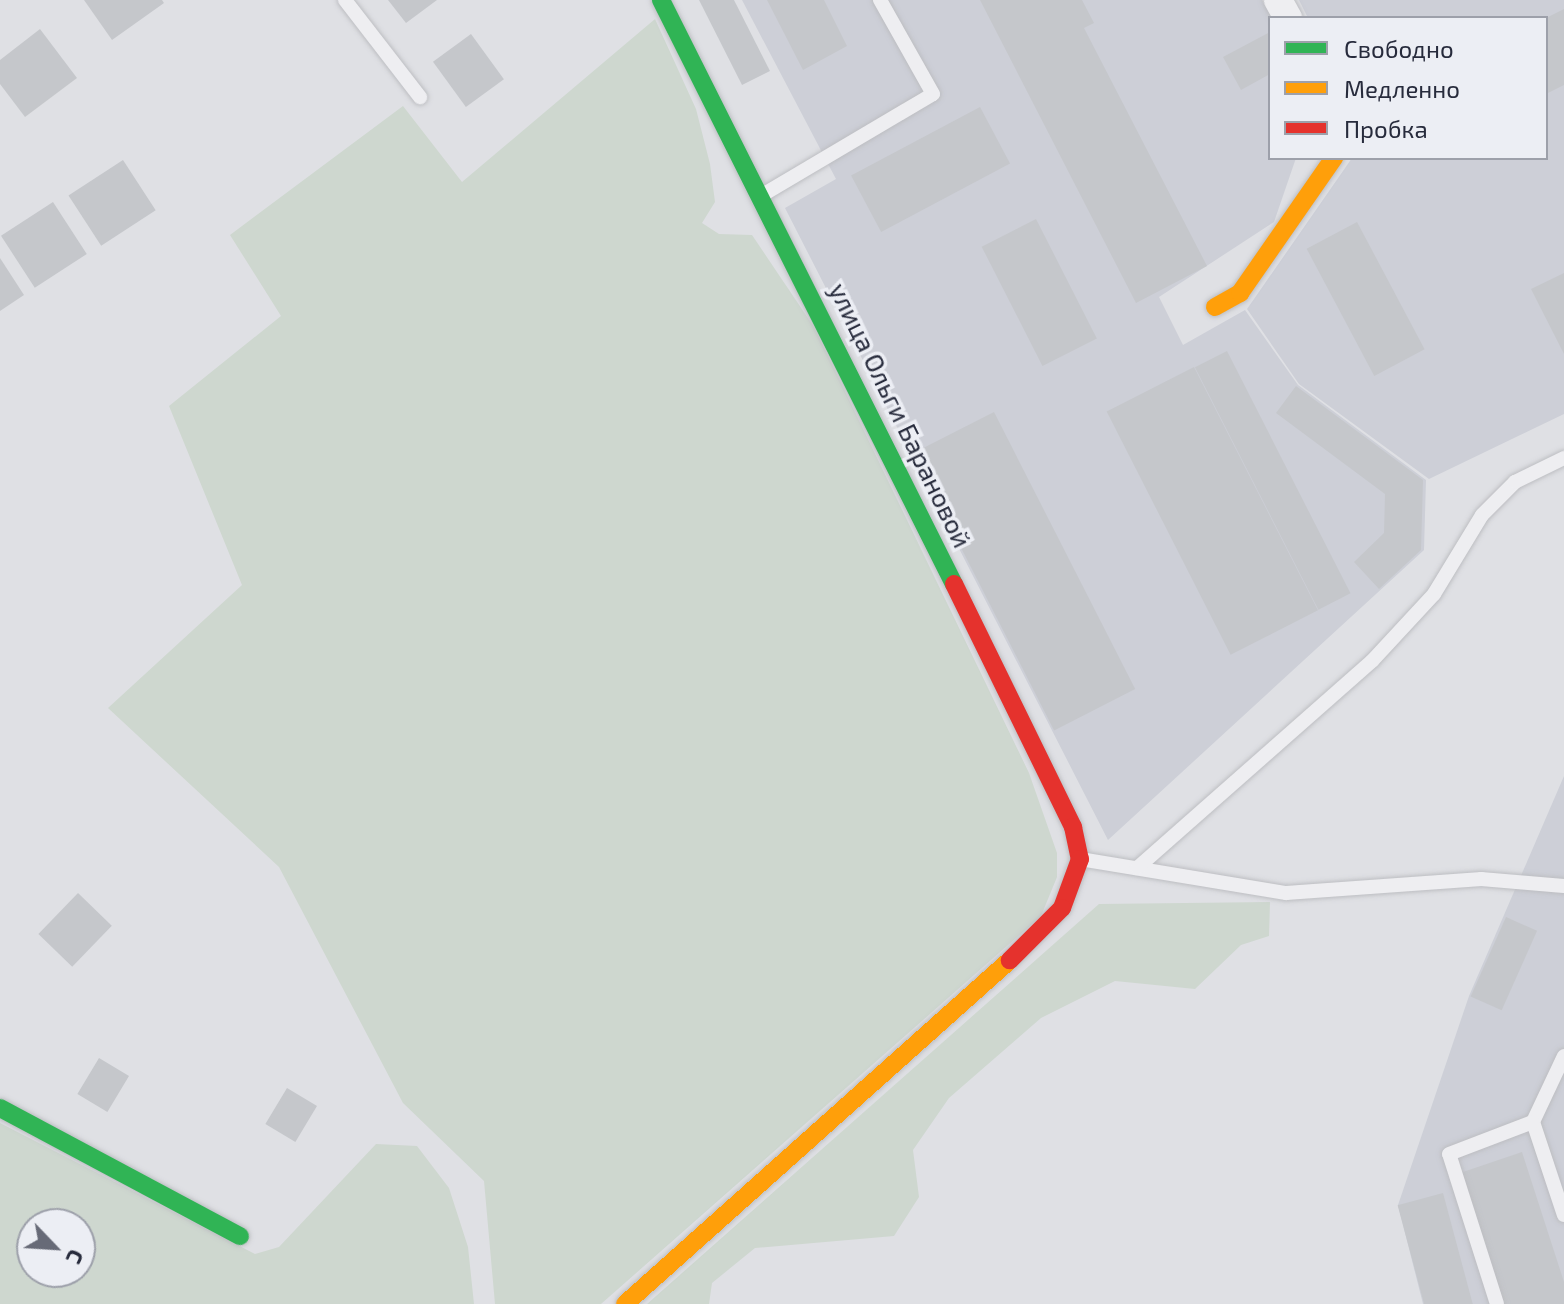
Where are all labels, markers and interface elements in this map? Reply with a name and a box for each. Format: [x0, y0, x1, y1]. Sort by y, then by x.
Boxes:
legend [1268, 16, 1548, 160]
text: Свободно [1344, 34, 1454, 63]
text: Медленно [1344, 74, 1460, 103]
text: Пробка [1344, 114, 1428, 143]
street label: улица Ольги Барановой [823, 278, 979, 552]
north arrow [16, 1208, 96, 1288]
text: С [61, 1246, 90, 1269]

